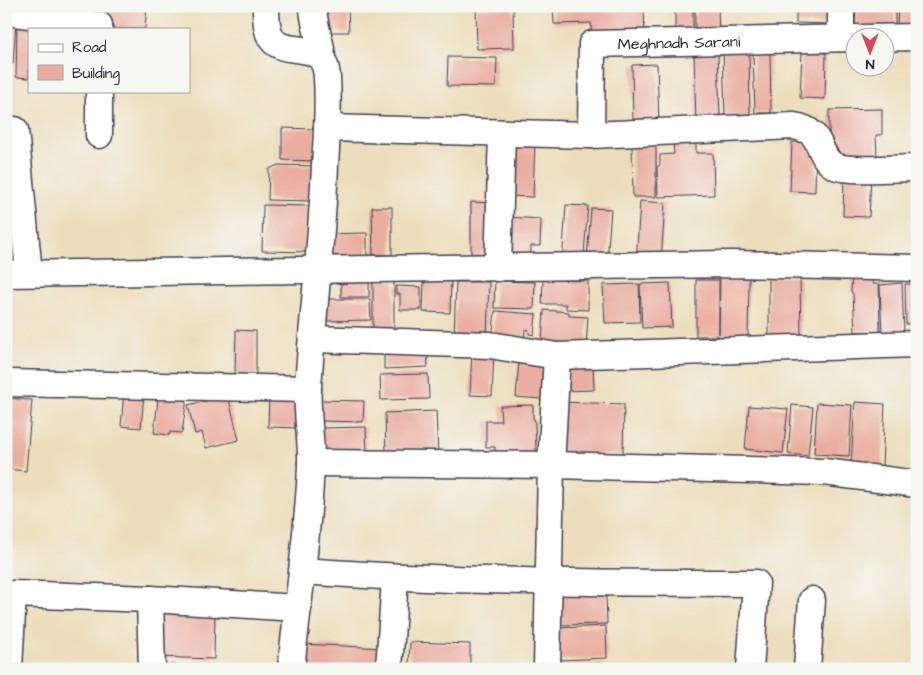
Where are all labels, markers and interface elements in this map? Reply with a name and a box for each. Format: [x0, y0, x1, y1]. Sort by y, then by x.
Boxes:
legend [28, 28, 190, 92]
north arrow [846, 28, 896, 78]
street label: Meghnadh Sarani [617, 31, 741, 56]
text: Road [72, 37, 107, 58]
text: N [865, 54, 874, 74]
text: Building [72, 63, 120, 85]

